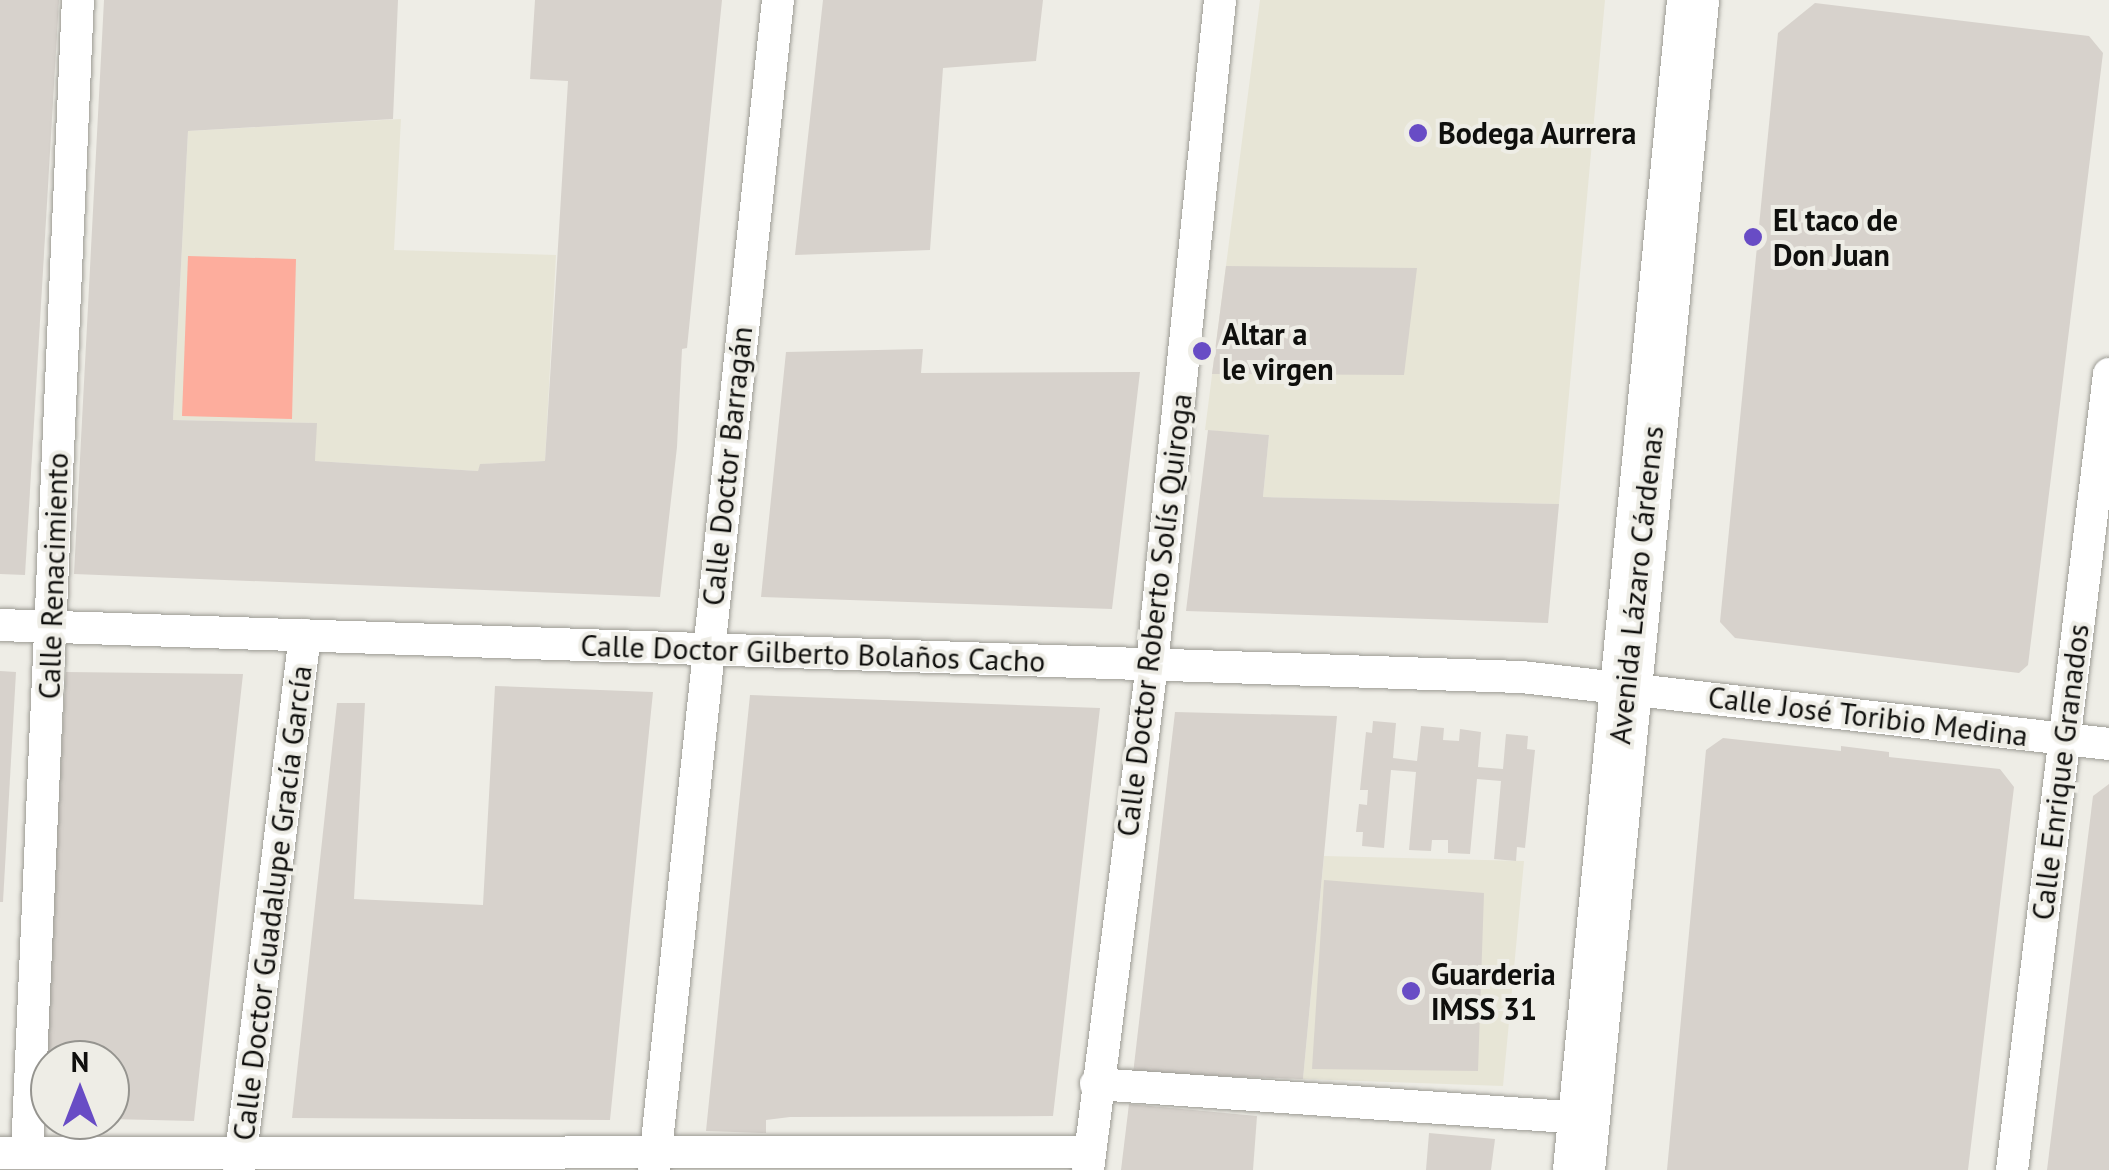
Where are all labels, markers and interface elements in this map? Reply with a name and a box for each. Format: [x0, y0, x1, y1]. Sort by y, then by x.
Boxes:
place label: Bodega Aurrera [1438, 115, 1638, 151]
marker: Bodega Aurrera [1407, 122, 1429, 144]
place label: El taco de Don Juan [1773, 202, 1898, 272]
marker: El taco de Don Juan [1742, 226, 1764, 248]
place label: Altar a le virgen [1222, 316, 1334, 386]
street label: Calle Doctor Barragán [694, 325, 760, 607]
marker: Altar a le virgen [1191, 340, 1213, 362]
street label: Calle Doctor Roberto Solís Quiroga [1109, 391, 1199, 839]
street label: Avenida Lázaro Cárdenas [1601, 424, 1671, 746]
street label: Calle Renacimiento [31, 452, 75, 700]
street label: Calle Enrique Granados [2024, 622, 2096, 922]
street label: Calle Doctor Gilberto Bolaños Cacho [580, 627, 1046, 679]
street label: Calle Doctor Guadalupe Gracía García [225, 663, 319, 1143]
street label: Calle José Toribio Medina [1706, 678, 2030, 754]
place label: Guarderia IMSS 31 [1431, 956, 1556, 1026]
marker: Guarderia IMSS 31 [1400, 980, 1422, 1002]
north arrow [30, 1040, 130, 1140]
text: N [71, 1043, 89, 1080]

